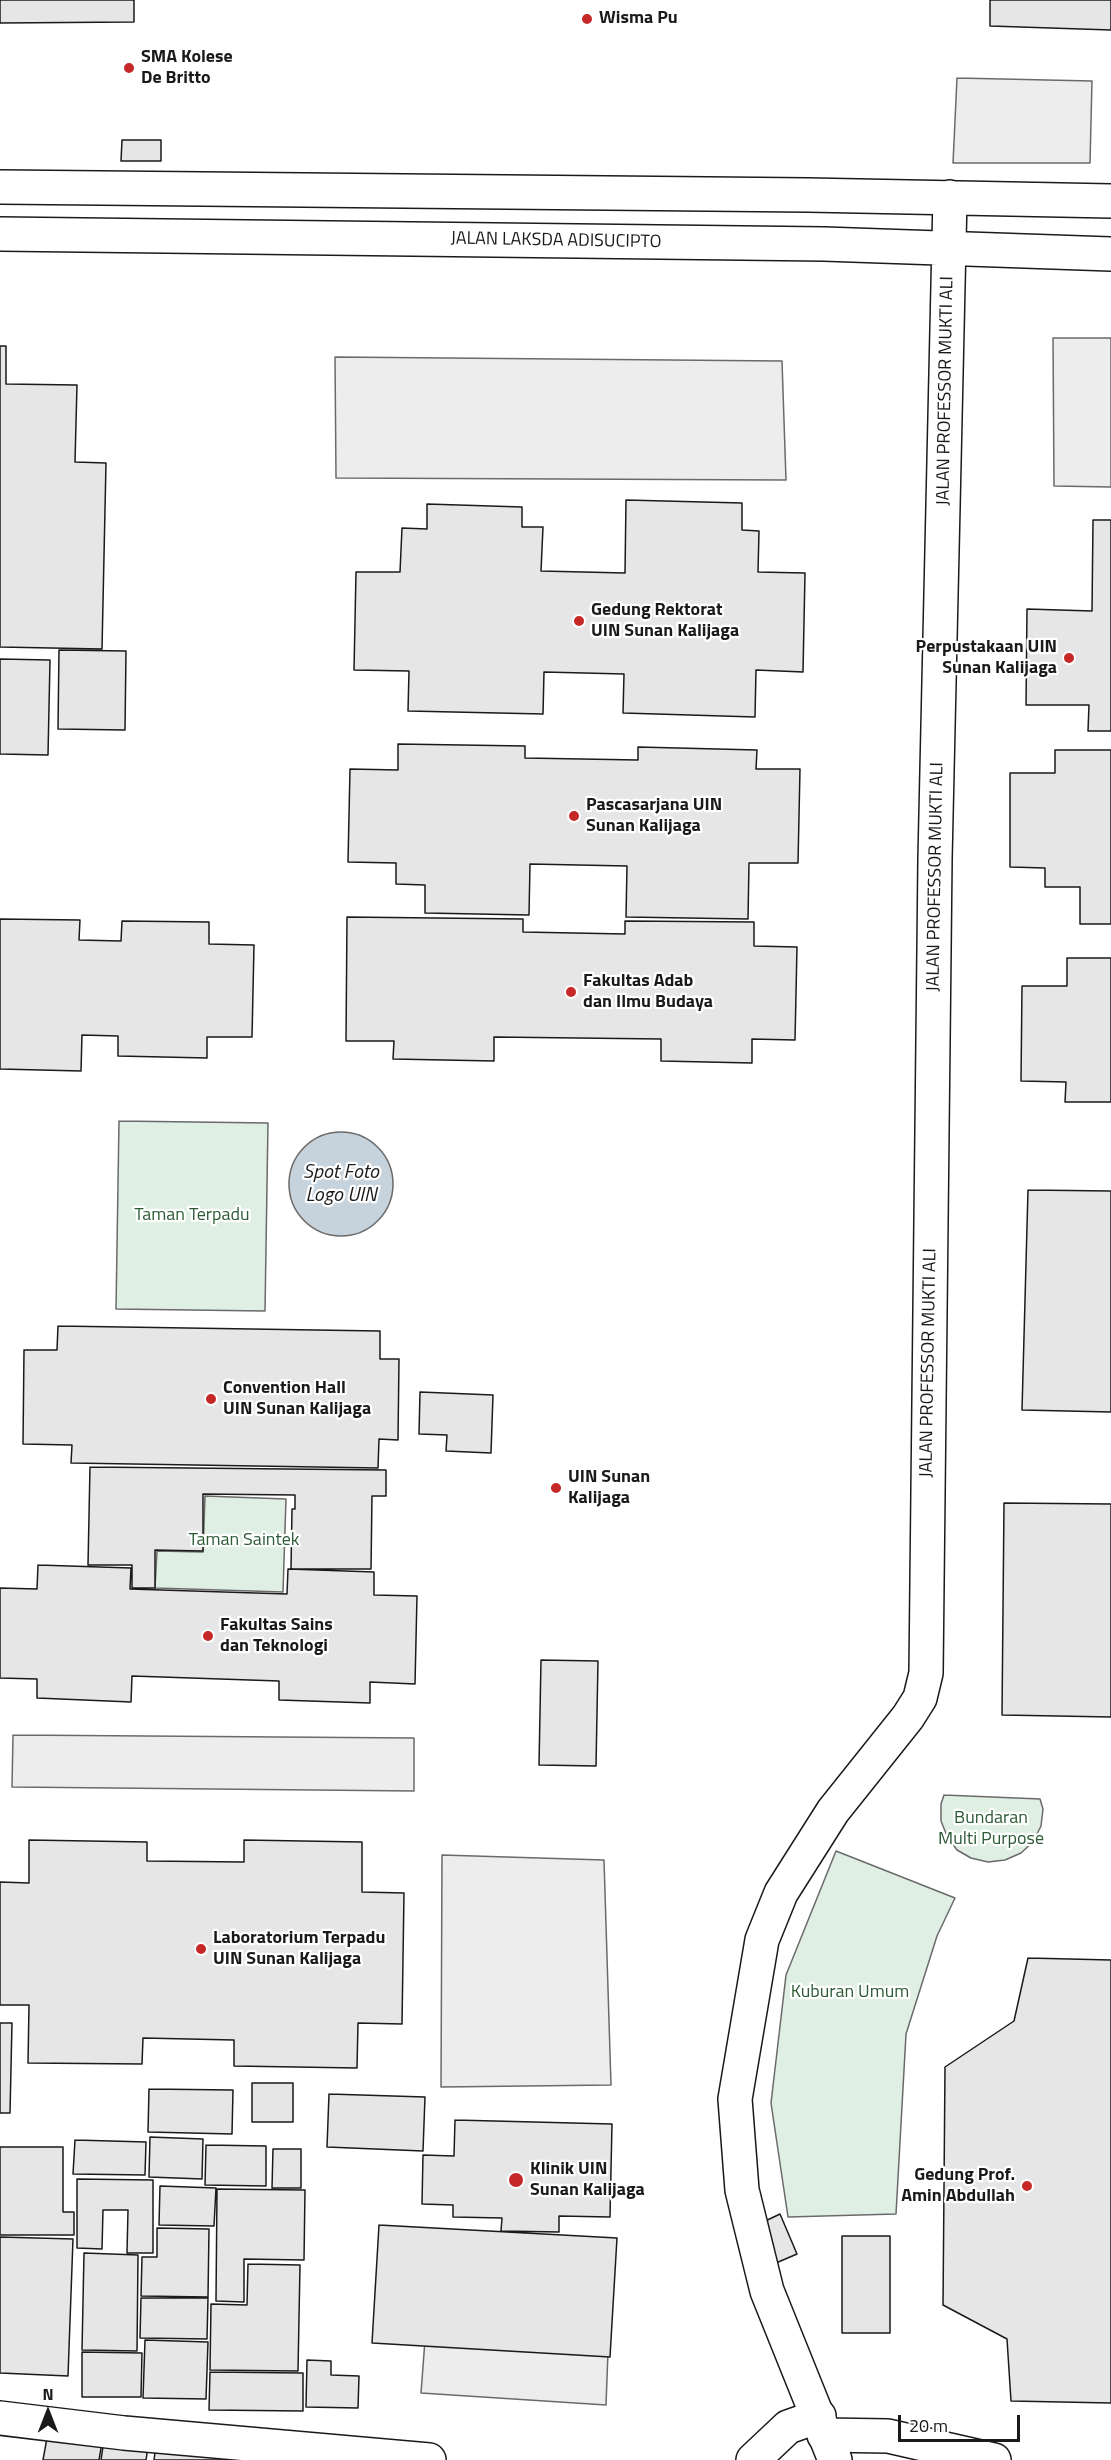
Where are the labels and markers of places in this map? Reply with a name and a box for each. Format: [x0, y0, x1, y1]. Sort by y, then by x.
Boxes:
place label: Wisma Pu [599, 8, 678, 30]
marker: Wisma Pu [580, 12, 594, 26]
place label: SMA Kolese De Britto [141, 47, 233, 90]
marker: SMA Kolese De Britto [122, 61, 136, 75]
place label: Gedung Rektorat UIN Sunan Kalijaga [591, 600, 739, 642]
marker: Gedung Rektorat UIN Sunan Kalijaga [572, 614, 586, 628]
place label: Perpustakaan UIN Sunan Kalijaga [916, 637, 1057, 680]
marker: Perpustakaan UIN Sunan Kalijaga [1062, 651, 1076, 665]
place label: Pascasarjana UIN Sunan Kalijaga [586, 795, 722, 838]
marker: Pascasarjana UIN Sunan Kalijaga [567, 809, 581, 823]
place label: Fakultas Adab dan Ilmu Budaya [583, 971, 713, 1014]
marker: Fakultas Adab dan Ilmu Budaya [564, 985, 578, 999]
place label: Convention Hall UIN Sunan Kalijaga [223, 1378, 371, 1420]
marker: Convention Hall UIN Sunan Kalijaga [204, 1392, 218, 1406]
place label: UIN Sunan Kalijaga [568, 1467, 650, 1510]
marker: UIN Sunan Kalijaga [549, 1481, 563, 1495]
place label: Fakultas Sains dan Teknologi [220, 1615, 333, 1658]
marker: Fakultas Sains dan Teknologi [201, 1629, 215, 1643]
place label: Laboratorium Terpadu UIN Sunan Kalijaga [213, 1928, 385, 1970]
marker: Laboratorium Terpadu UIN Sunan Kalijaga [194, 1942, 208, 1956]
place label: Klinik UIN Sunan Kalijaga [530, 2159, 645, 2202]
place label: Gedung Prof. Amin Abdullah [901, 2165, 1015, 2208]
marker: Klinik UIN Sunan Kalijaga [507, 2171, 525, 2189]
marker: Gedung Prof. Amin Abdullah [1020, 2179, 1034, 2193]

